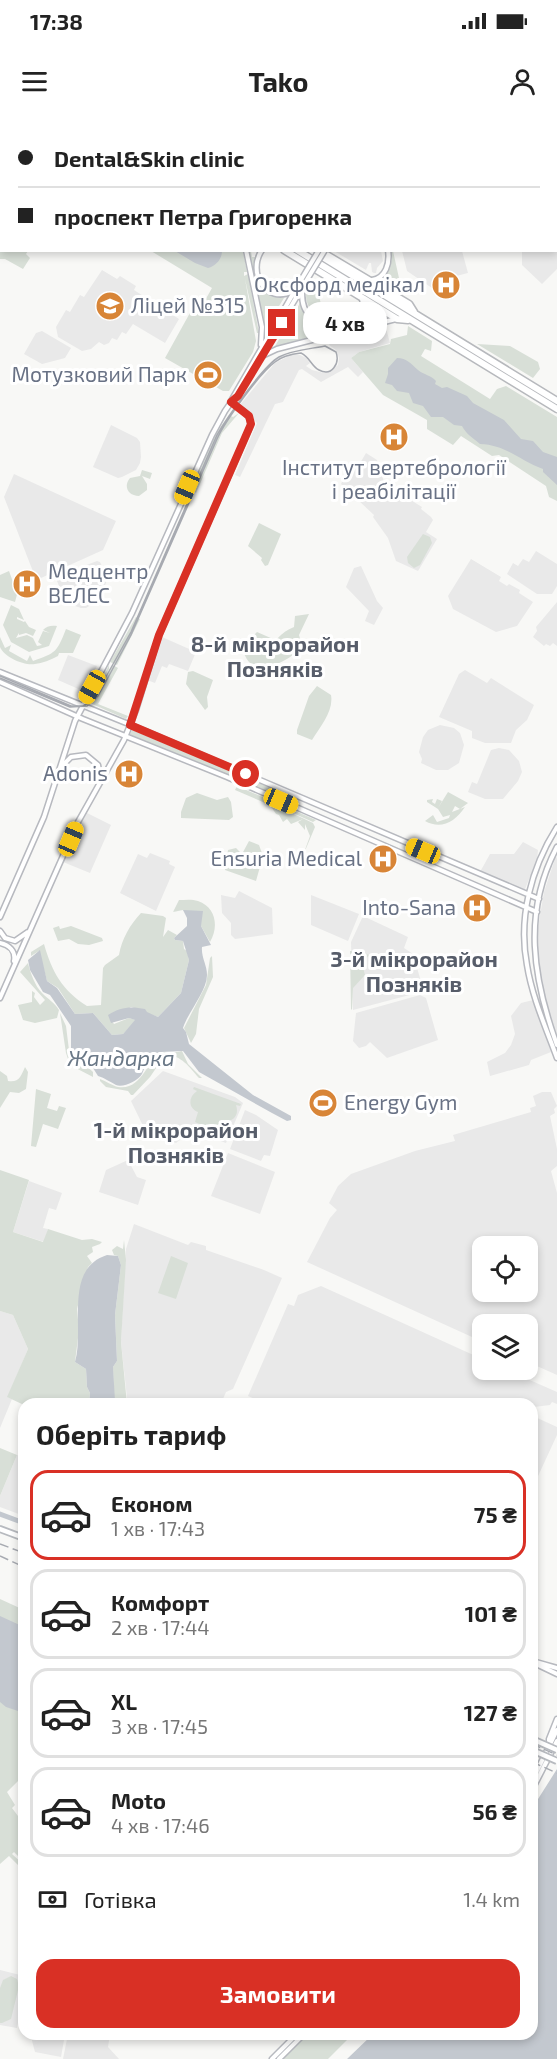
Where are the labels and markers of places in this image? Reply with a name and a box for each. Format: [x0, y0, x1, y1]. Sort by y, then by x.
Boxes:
hospital icon: Оксфорд медікал [430, 269, 462, 301]
place label: Оксфорд медікал [254, 271, 425, 296]
school or university icon: Ліцей №315 [94, 290, 126, 322]
place label: Ліцей №315 [131, 292, 244, 317]
sports icon: Мотузковий Парк [192, 359, 224, 391]
place label: Мотузковий Парк [12, 361, 187, 387]
hospital icon: Інститут вертебрології і реабілітації [378, 421, 410, 453]
place label: Інститут вертебрології і реабілітації [282, 454, 507, 503]
place label: Медцентр ВЕЛЕС [48, 558, 148, 607]
hospital icon: Медцентр ВЕЛЕС [11, 568, 43, 600]
hospital icon: Adonis [113, 758, 145, 790]
place label: Adonis [43, 760, 108, 785]
hospital icon: Ensuria Medical [367, 843, 399, 875]
place label: Ensuria Medical [211, 845, 363, 870]
hospital icon: Into-Sana [461, 892, 493, 924]
place label: Into-Sana [362, 894, 456, 919]
sports icon: Energy Gym [307, 1087, 339, 1119]
place label: Energy Gym [344, 1089, 457, 1114]

